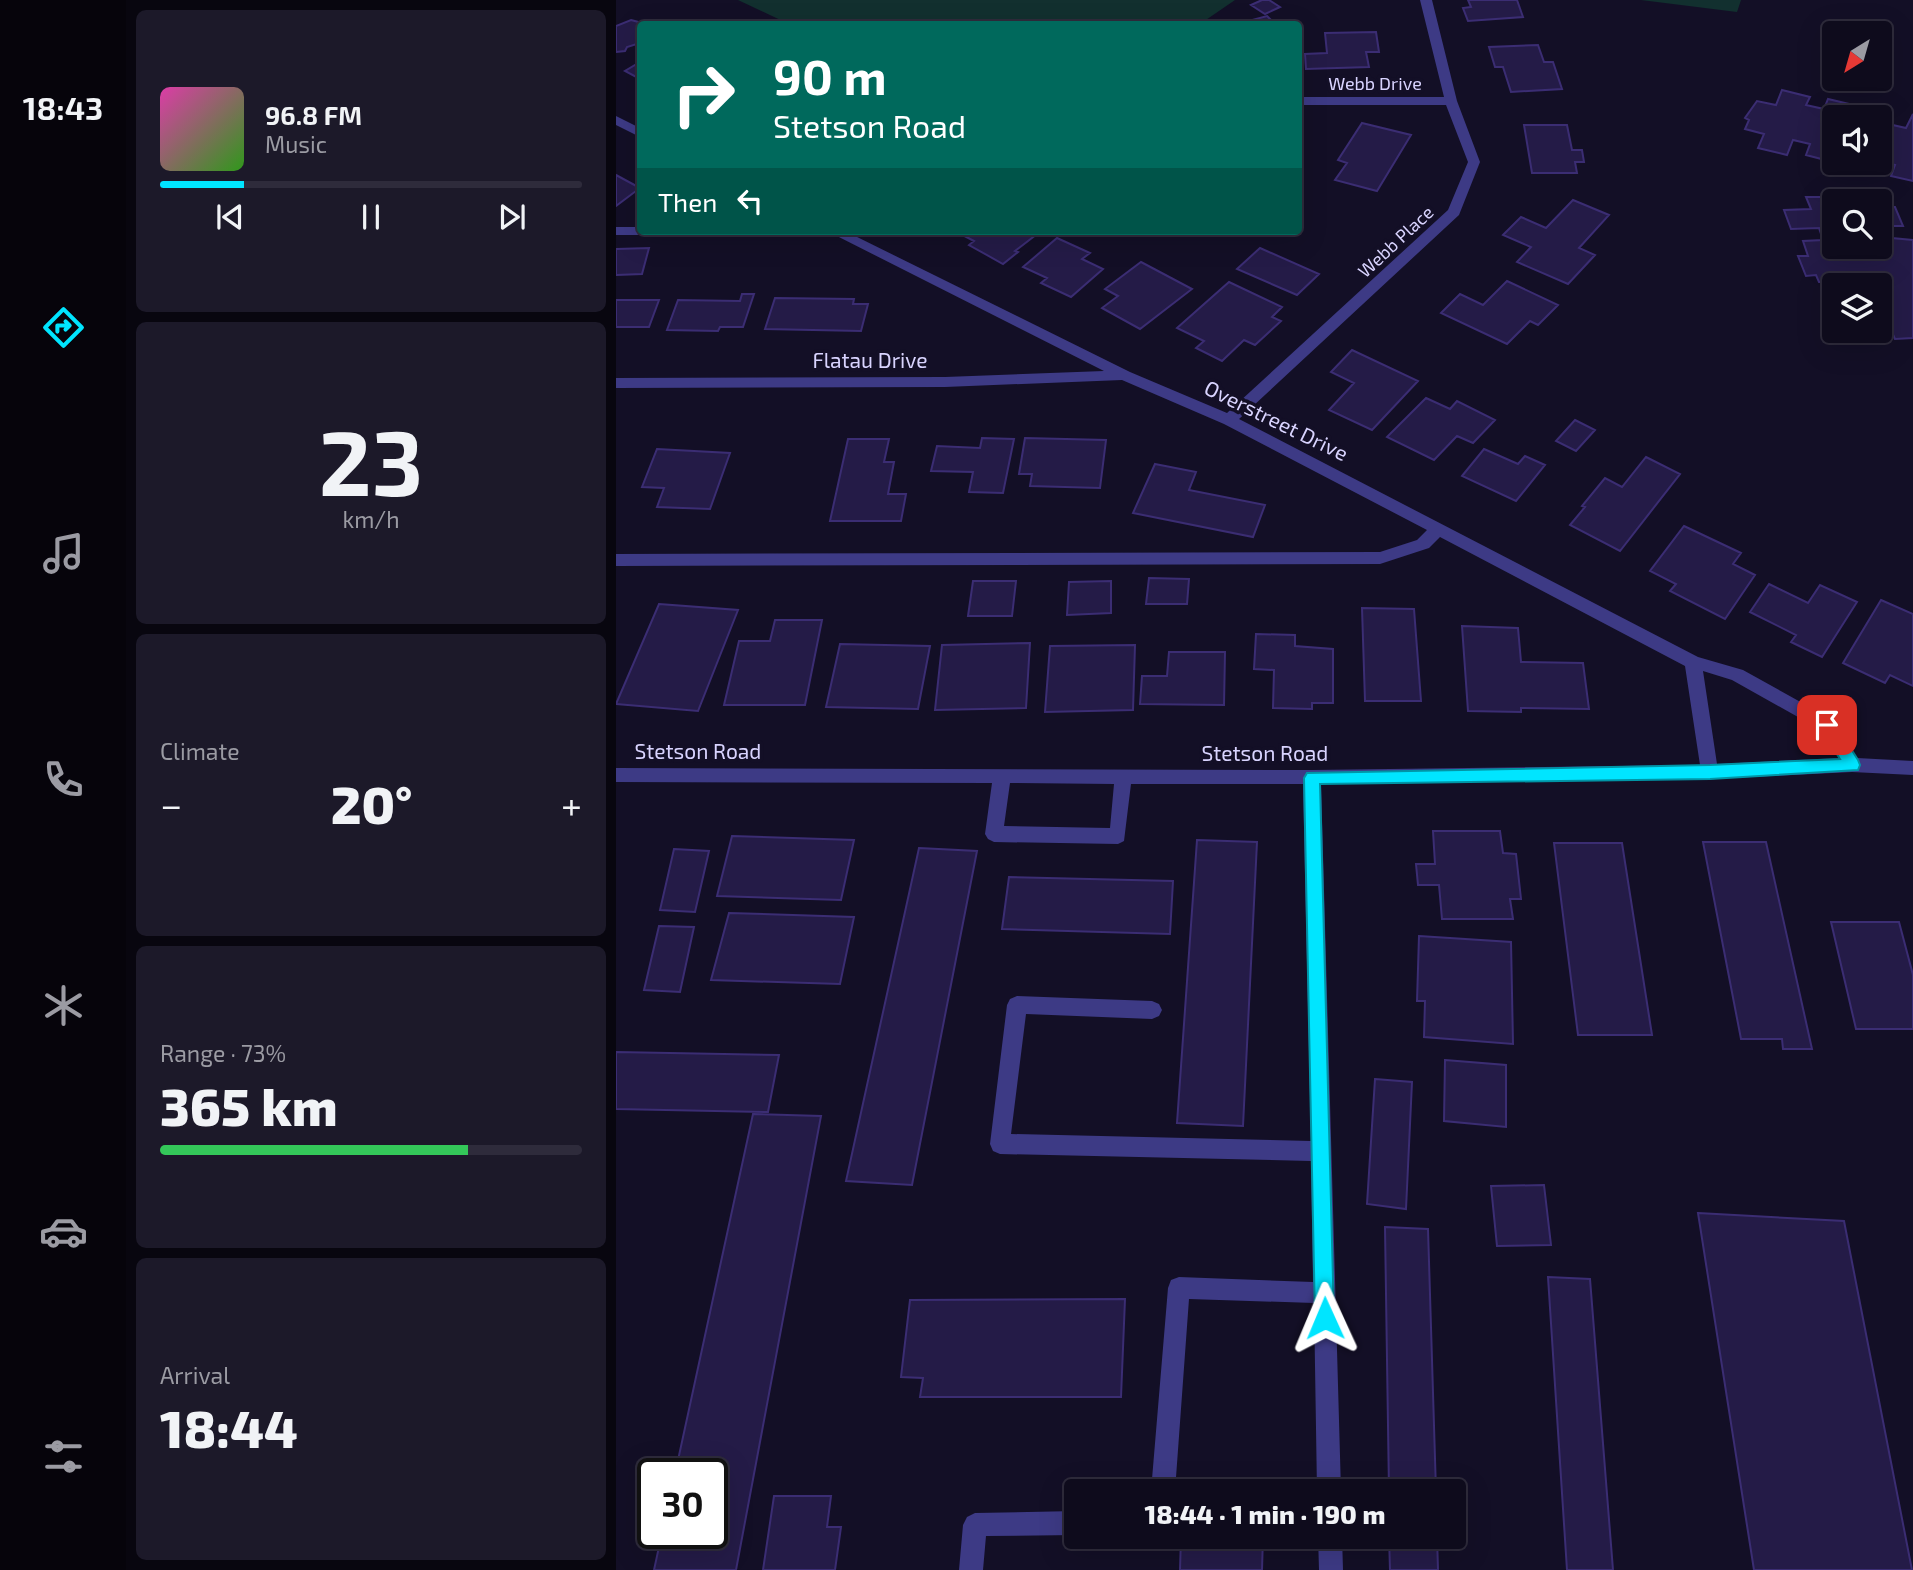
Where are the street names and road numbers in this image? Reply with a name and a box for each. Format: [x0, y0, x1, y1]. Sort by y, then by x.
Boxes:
street label: Webb Drive [1328, 72, 1422, 94]
street label: Webb Place [1353, 201, 1438, 282]
street label: Flatau Drive [812, 347, 928, 372]
street label: Overstreet Drive [1201, 374, 1353, 465]
street label: Stetson Road [635, 738, 761, 763]
street label: Stetson Road [1202, 740, 1328, 765]

